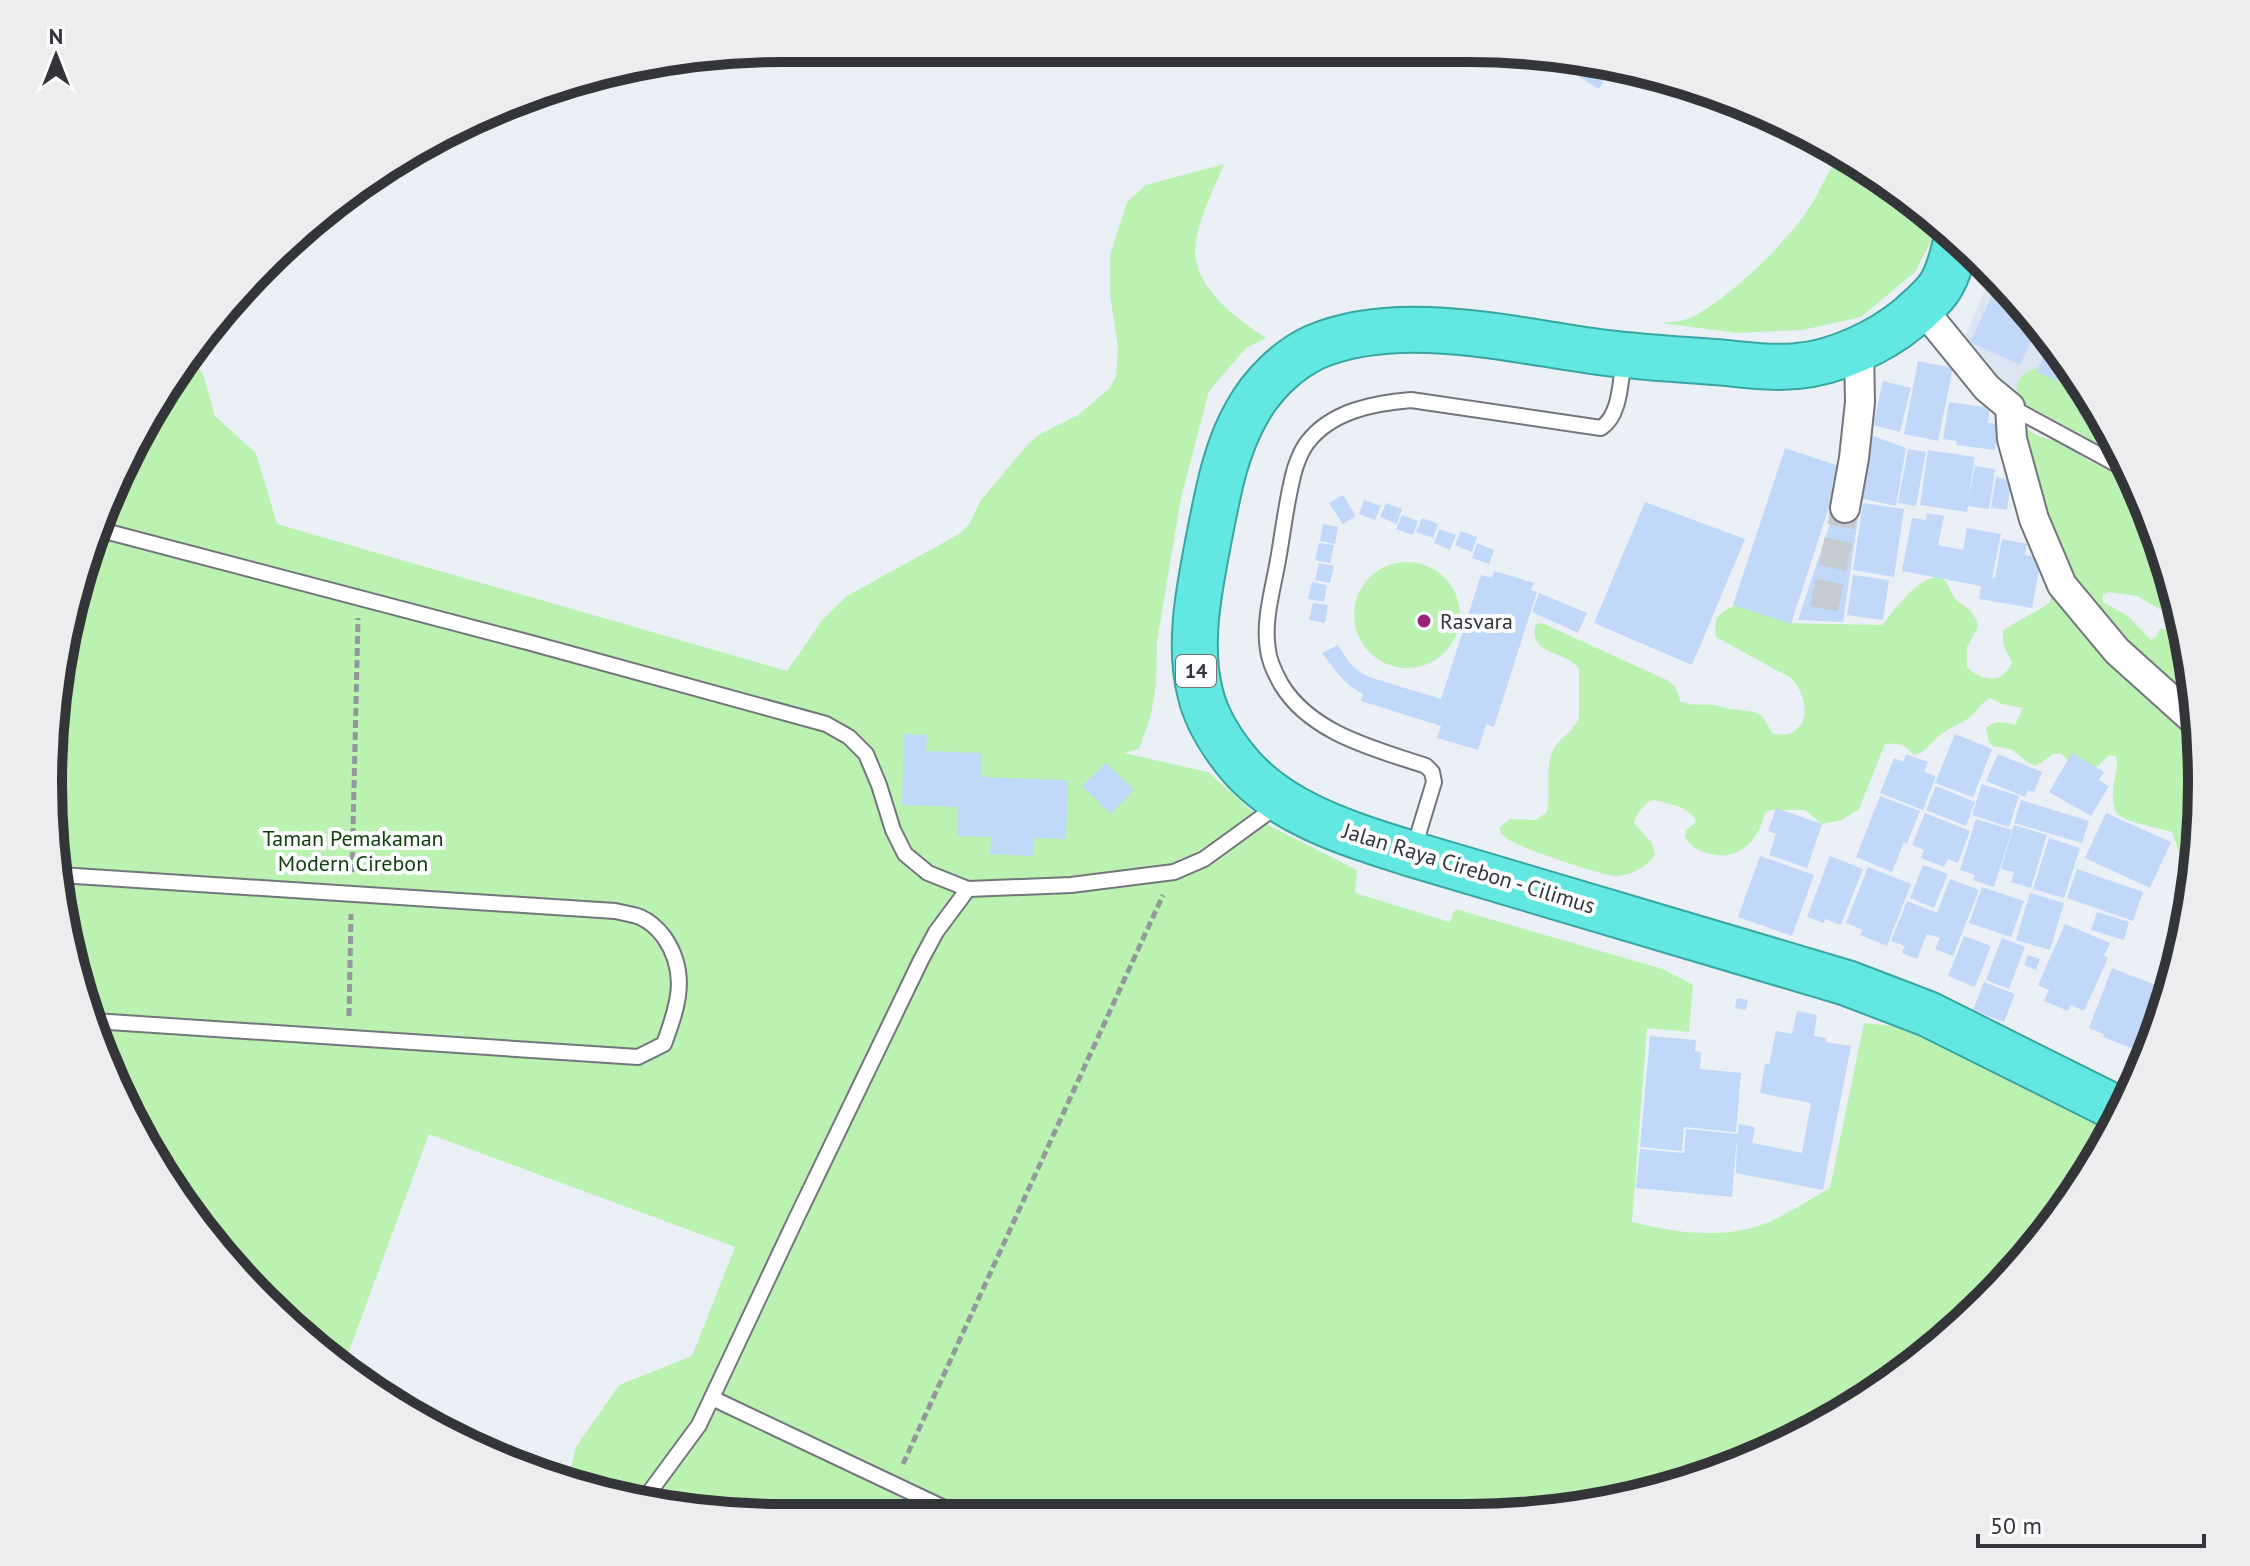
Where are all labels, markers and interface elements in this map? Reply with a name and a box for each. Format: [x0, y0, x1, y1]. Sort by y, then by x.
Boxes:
north arrow [16, 16, 96, 96]
text: N [49, 22, 63, 50]
place label: Rasvara [1440, 607, 1513, 635]
marker: Rasvara [1415, 612, 1433, 630]
road number: 14 [1176, 655, 1216, 687]
street label: Jalan Raya Cirebon - Cilimus [1339, 816, 1598, 920]
park label: Taman Pemakaman Modern Cirebon [262, 824, 444, 877]
scale bar [1978, 1498, 2204, 1548]
text: 50 m [1990, 1510, 2042, 1541]

